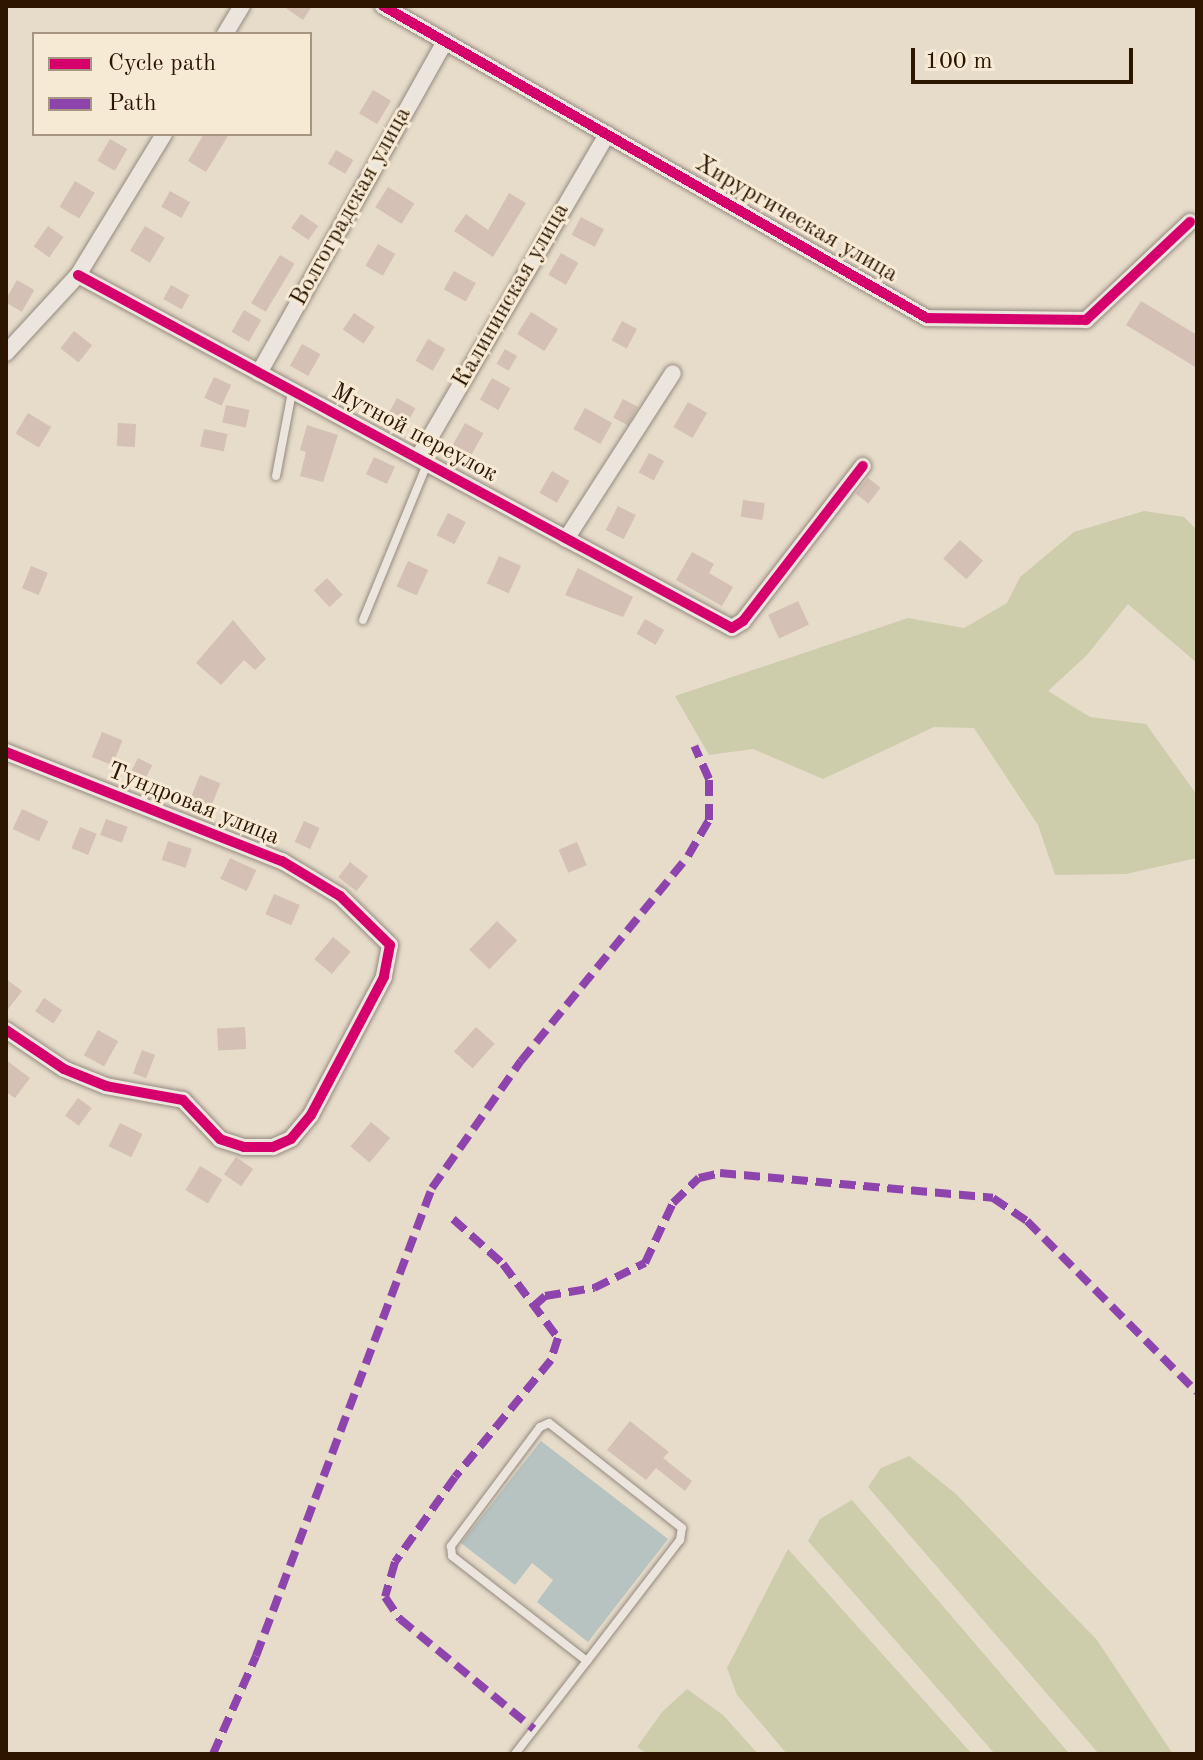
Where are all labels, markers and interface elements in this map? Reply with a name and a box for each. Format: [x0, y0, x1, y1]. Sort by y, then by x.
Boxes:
legend [32, 32, 312, 136]
scale bar [915, 32, 1137, 82]
text: 100 m [925, 50, 993, 74]
text: Cycle path [108, 52, 216, 76]
text: Path [108, 92, 157, 116]
street label: Волгоградская улица [285, 102, 419, 312]
street label: Хирургическая улица [690, 150, 902, 290]
street label: Калининская улица [447, 199, 577, 393]
street label: Мутной переулок [326, 378, 502, 490]
street label: Тундровая улица [103, 757, 283, 853]

